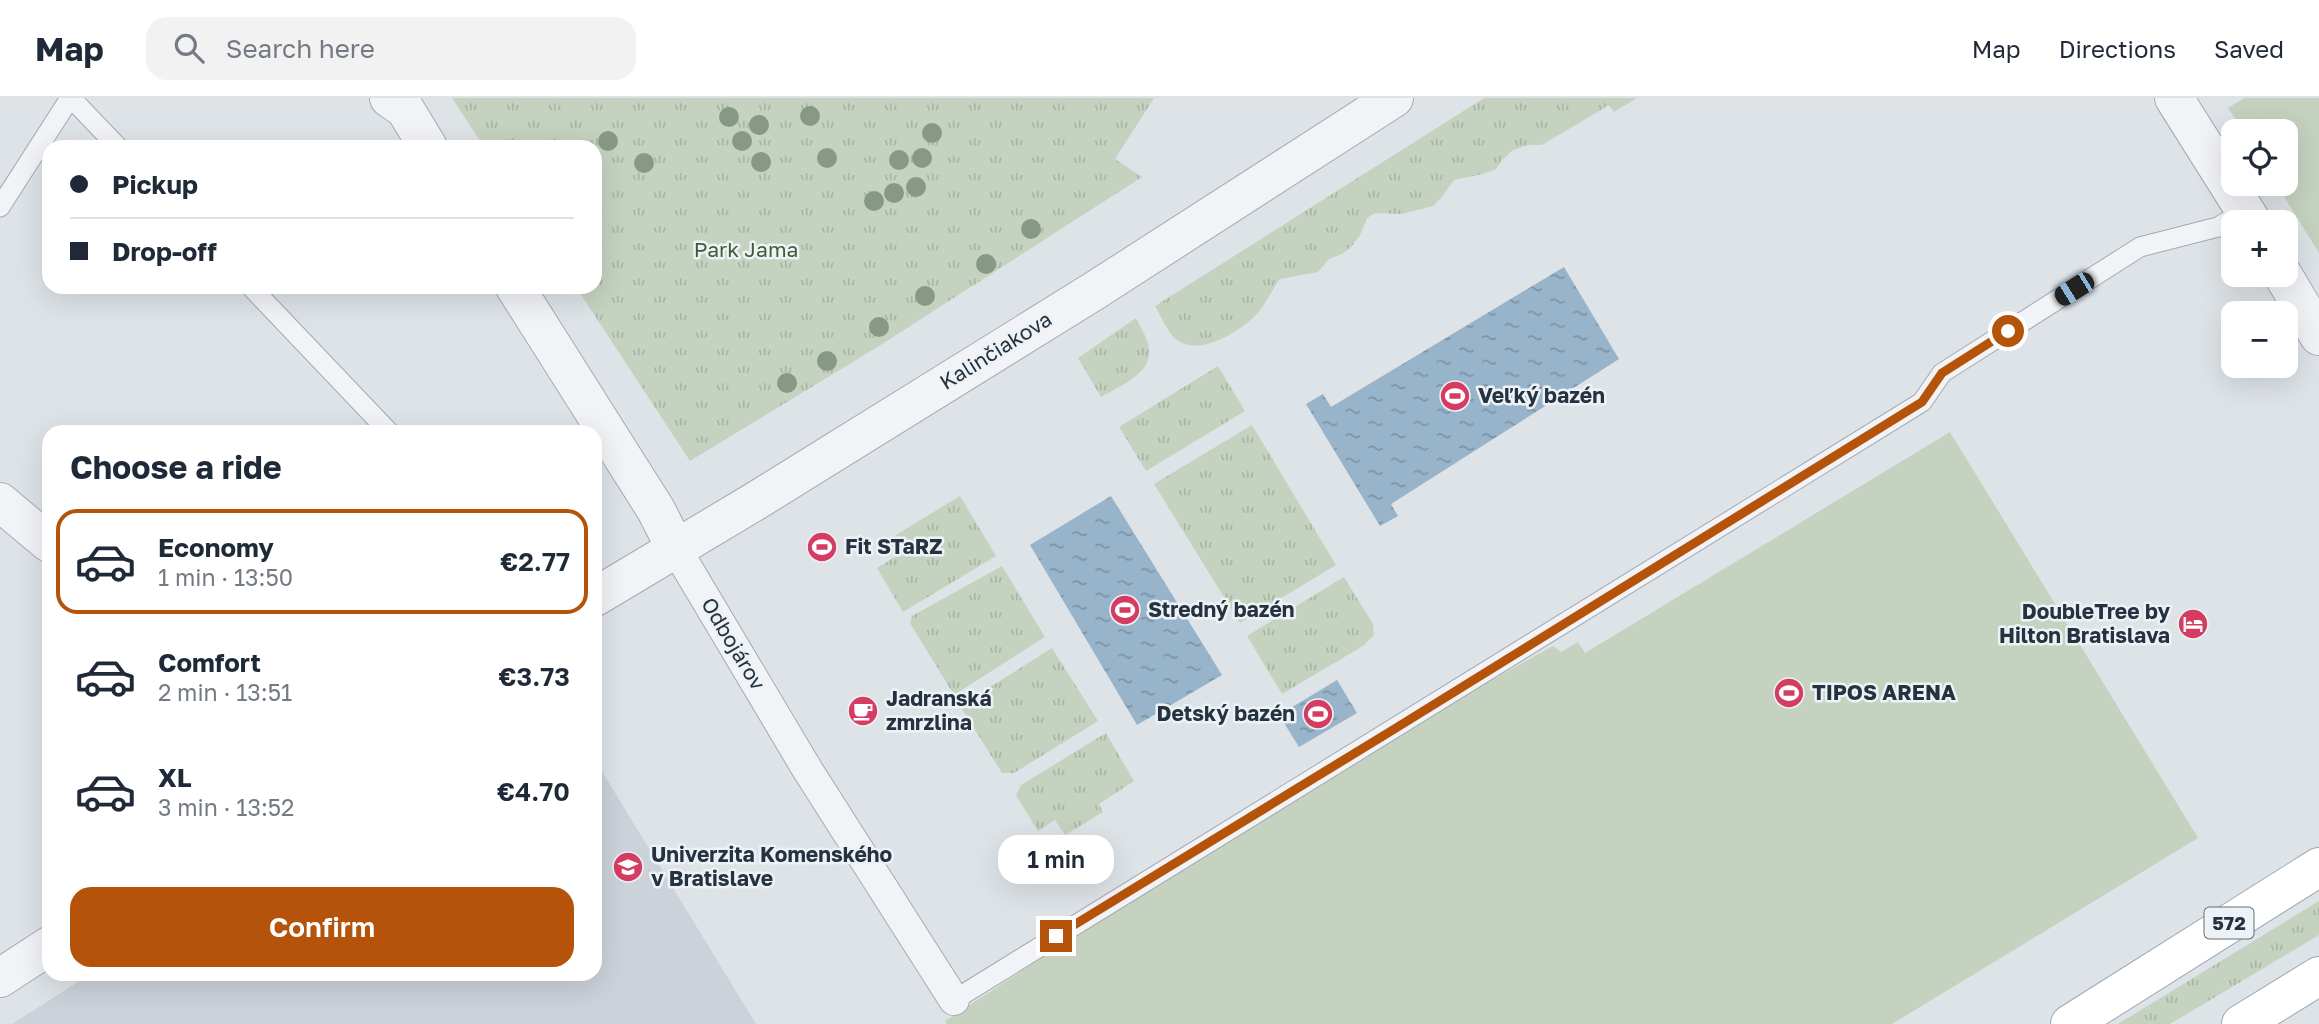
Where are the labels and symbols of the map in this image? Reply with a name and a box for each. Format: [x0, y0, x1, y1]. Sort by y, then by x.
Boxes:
park label: Park Jama [694, 236, 798, 262]
car [2051, 269, 2098, 309]
street label: Kalinčiakova [935, 305, 1056, 395]
route start [1992, 315, 2024, 347]
sports icon: Veľký bazén [1438, 379, 1472, 413]
place label: Veľký bazén [1478, 382, 1605, 408]
sports icon: Fit STaRZ [805, 530, 839, 564]
place label: Fit STaRZ [845, 533, 943, 559]
street label: Odbojárov [696, 592, 772, 695]
sports icon: Stredný bazén [1108, 593, 1142, 627]
place label: Stredný bazén [1148, 596, 1294, 622]
place label: DoubleTree by Hilton Bratislava [1999, 598, 2170, 648]
hotel icon: DoubleTree by Hilton Bratislava [2176, 607, 2210, 641]
sports icon: TIPOS ARENA [1772, 676, 1806, 710]
place label: TIPOS ARENA [1812, 679, 1956, 705]
place label: Jadranská zmrzlina [886, 685, 992, 735]
cafe icon: Jadranská zmrzlina [846, 694, 880, 728]
sports icon: Detský bazén [1301, 697, 1335, 731]
place label: Detský bazén [1156, 700, 1295, 726]
callout: 1 min [998, 834, 1114, 884]
place label: Univerzita Komenského v Bratislave [651, 841, 892, 891]
school or university icon: Univerzita Komenského v Bratislave [611, 850, 645, 884]
road number: 572 [2204, 908, 2254, 938]
route end [1040, 920, 1072, 952]

